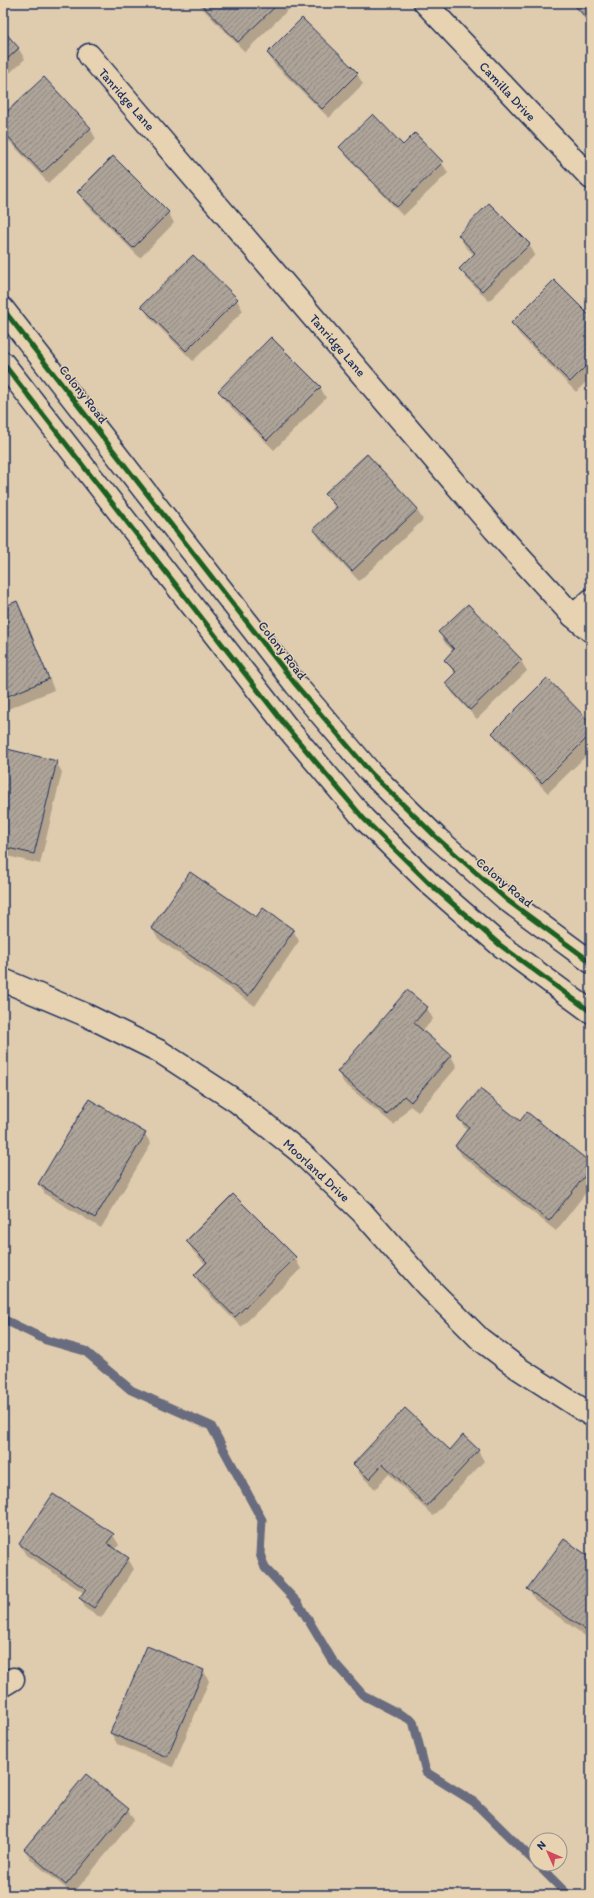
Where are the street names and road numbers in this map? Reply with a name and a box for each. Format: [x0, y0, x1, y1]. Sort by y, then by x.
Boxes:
street label: Camilla Drive [476, 59, 539, 124]
street label: Tanridge Lane [95, 65, 158, 134]
street label: Tanridge Lane [306, 311, 369, 380]
street label: Colony Road [56, 362, 111, 426]
street label: Colony Road [255, 618, 310, 682]
street label: Colony Road [473, 854, 536, 911]
street label: Moorland Drive [280, 1136, 353, 1205]

